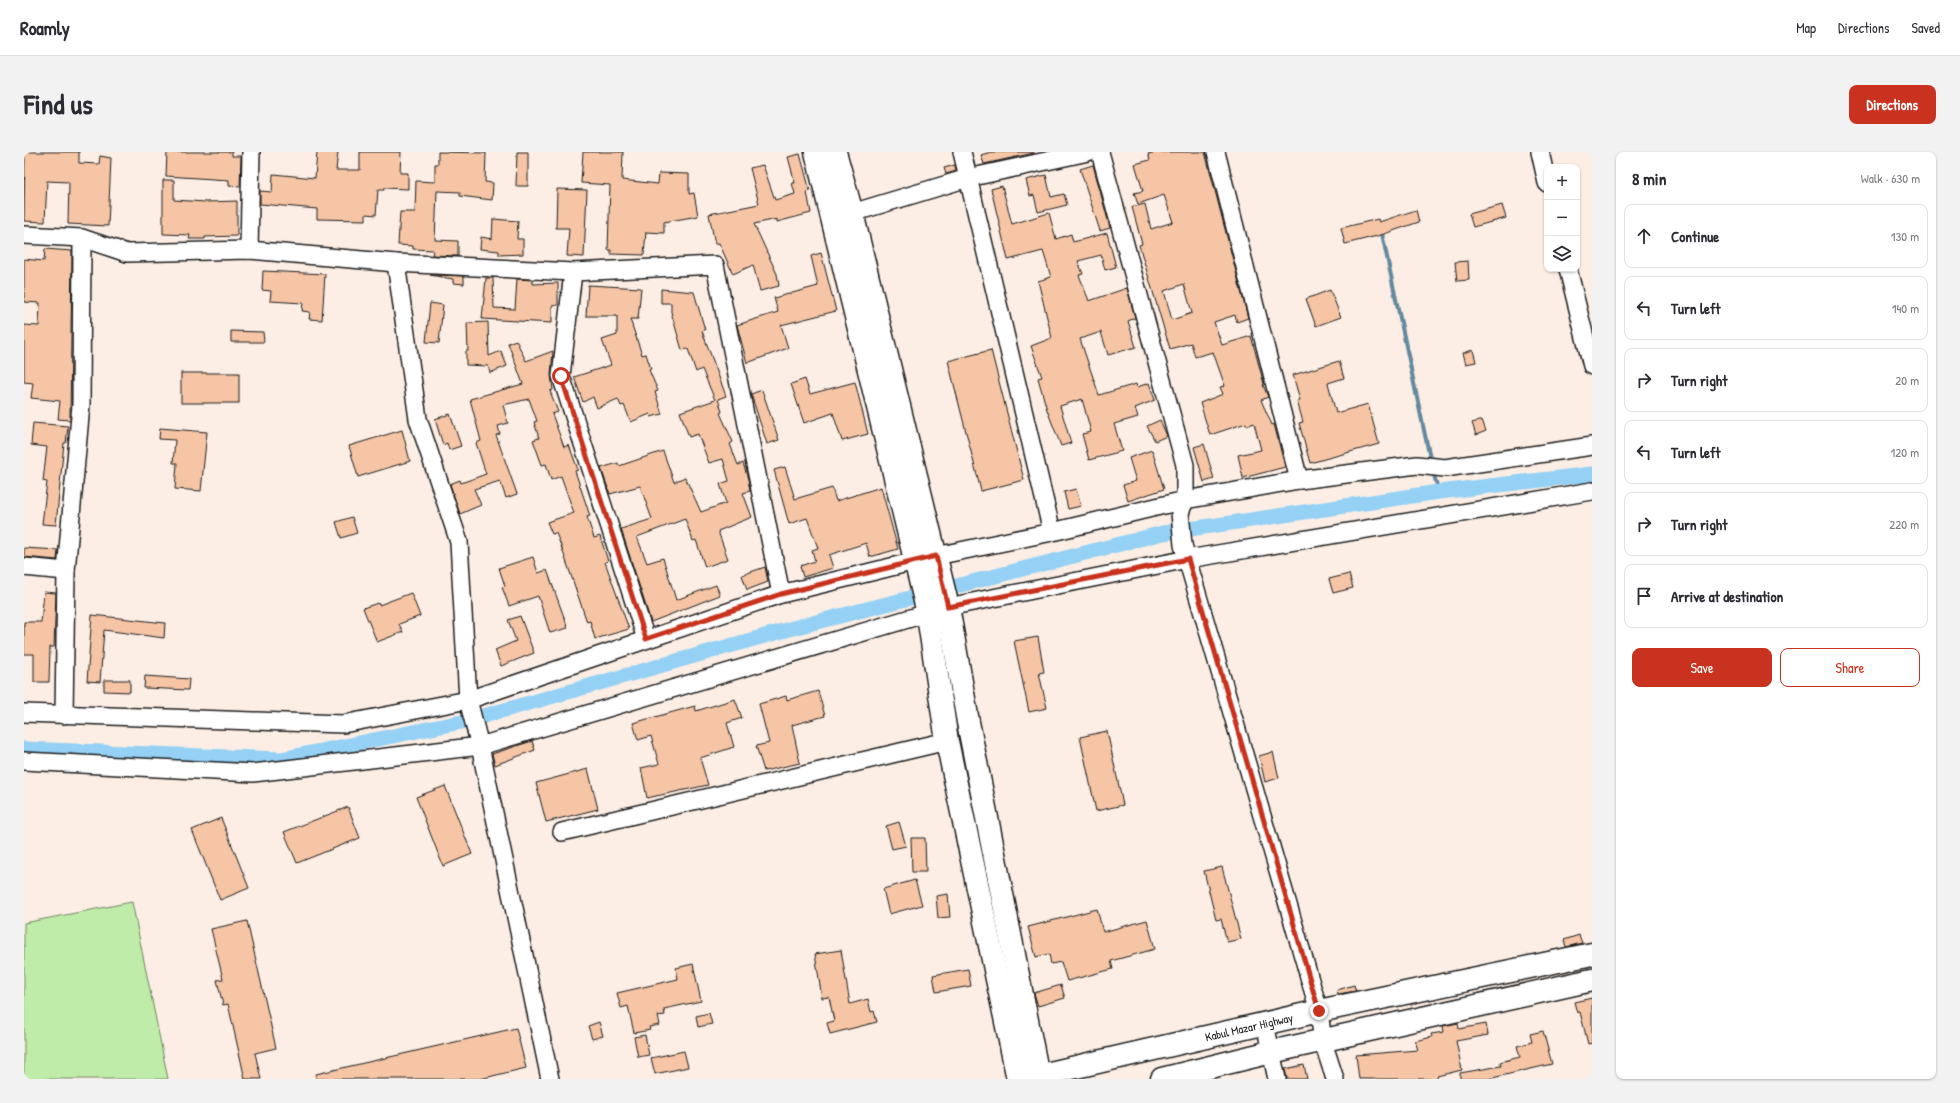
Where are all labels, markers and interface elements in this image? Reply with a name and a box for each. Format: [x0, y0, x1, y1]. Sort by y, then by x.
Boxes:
text: Roamly [20, 15, 70, 41]
text: Map [1796, 18, 1816, 37]
text: Directions [1838, 18, 1889, 37]
text: Saved [1911, 18, 1940, 37]
text: Find us [24, 85, 93, 123]
button: Directions [1849, 85, 1936, 124]
map controls [1544, 164, 1580, 272]
button: + [1544, 164, 1580, 200]
text: 8 min [1632, 167, 1666, 190]
text: Walk · 630 m [1861, 169, 1920, 187]
button: − [1544, 200, 1580, 236]
icon: ahead [1633, 225, 1655, 247]
text: Continue [1671, 226, 1719, 247]
text: 130 m [1891, 227, 1919, 245]
button: layers [1544, 236, 1580, 272]
icon: left [1633, 297, 1655, 319]
text: Turn left [1671, 298, 1721, 319]
text: 140 m [1892, 299, 1919, 317]
route start [552, 367, 570, 385]
icon: right [1633, 369, 1655, 391]
text: Turn right [1671, 370, 1727, 391]
text: 20 m [1895, 371, 1919, 389]
icon: left [1633, 441, 1655, 463]
text: Turn left [1671, 442, 1721, 463]
text: 120 m [1891, 443, 1919, 461]
icon: right [1633, 513, 1655, 535]
text: Turn right [1671, 514, 1727, 535]
text: 220 m [1889, 515, 1919, 533]
icon: arrive [1633, 585, 1655, 607]
text: Arrive at destination [1671, 586, 1783, 607]
button: Save [1632, 648, 1772, 687]
button: Share [1780, 648, 1920, 687]
route end [1310, 1002, 1328, 1020]
street label: Kabul Mazar Highway [1203, 1009, 1295, 1045]

